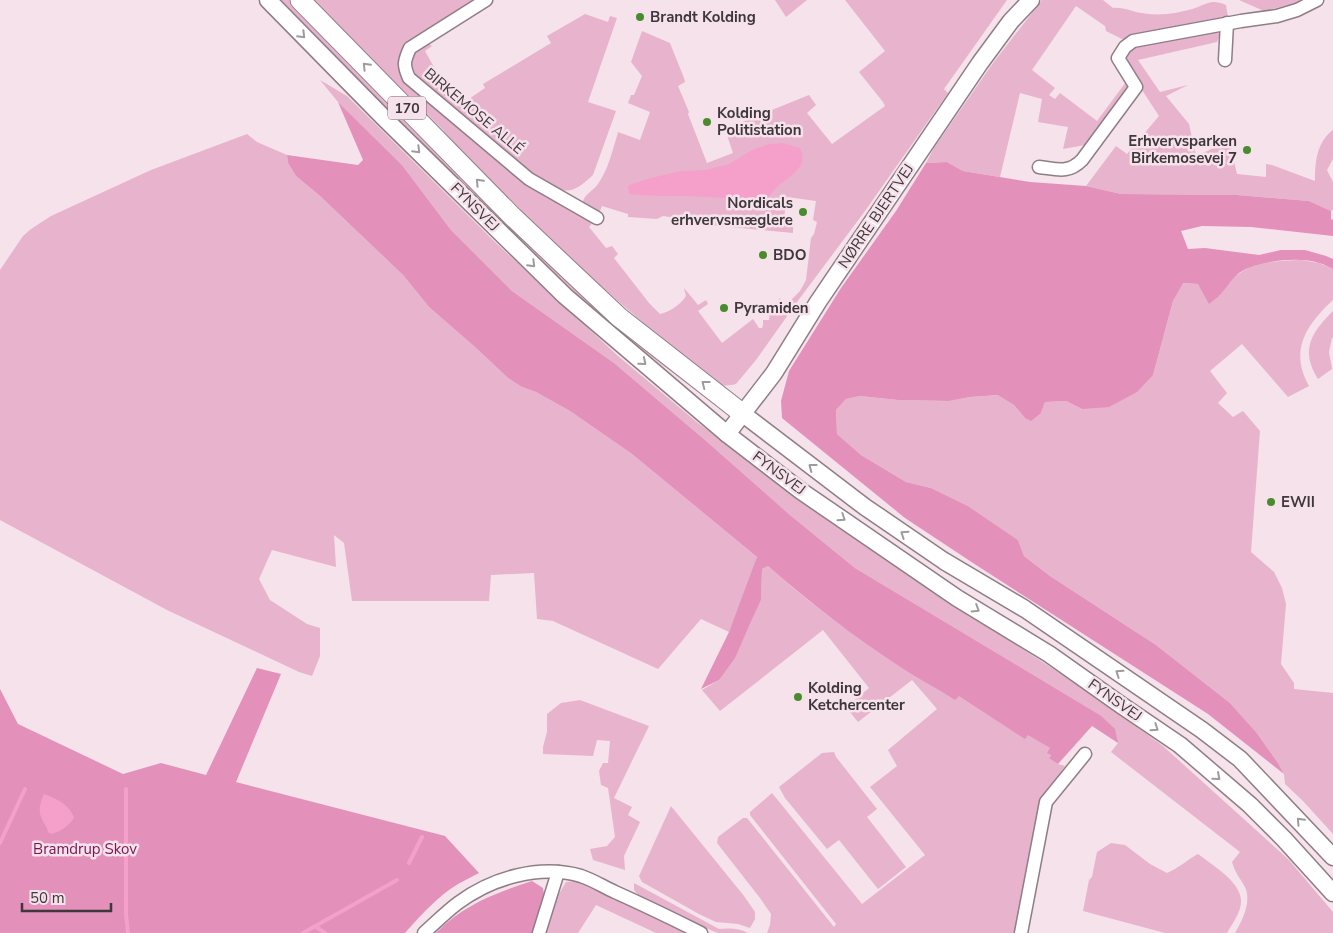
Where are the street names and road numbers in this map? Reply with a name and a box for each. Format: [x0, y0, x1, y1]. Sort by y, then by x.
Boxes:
street label: BIRKEMOSE ALLÉ [420, 63, 528, 159]
road number: 170 [388, 96, 426, 120]
street label: NØRRE BJERTVEJ [834, 160, 918, 272]
street label: FYNSVEJ [446, 178, 504, 236]
street label: FYNSVEJ [748, 447, 810, 499]
street label: FYNSVEJ [1084, 674, 1146, 726]

